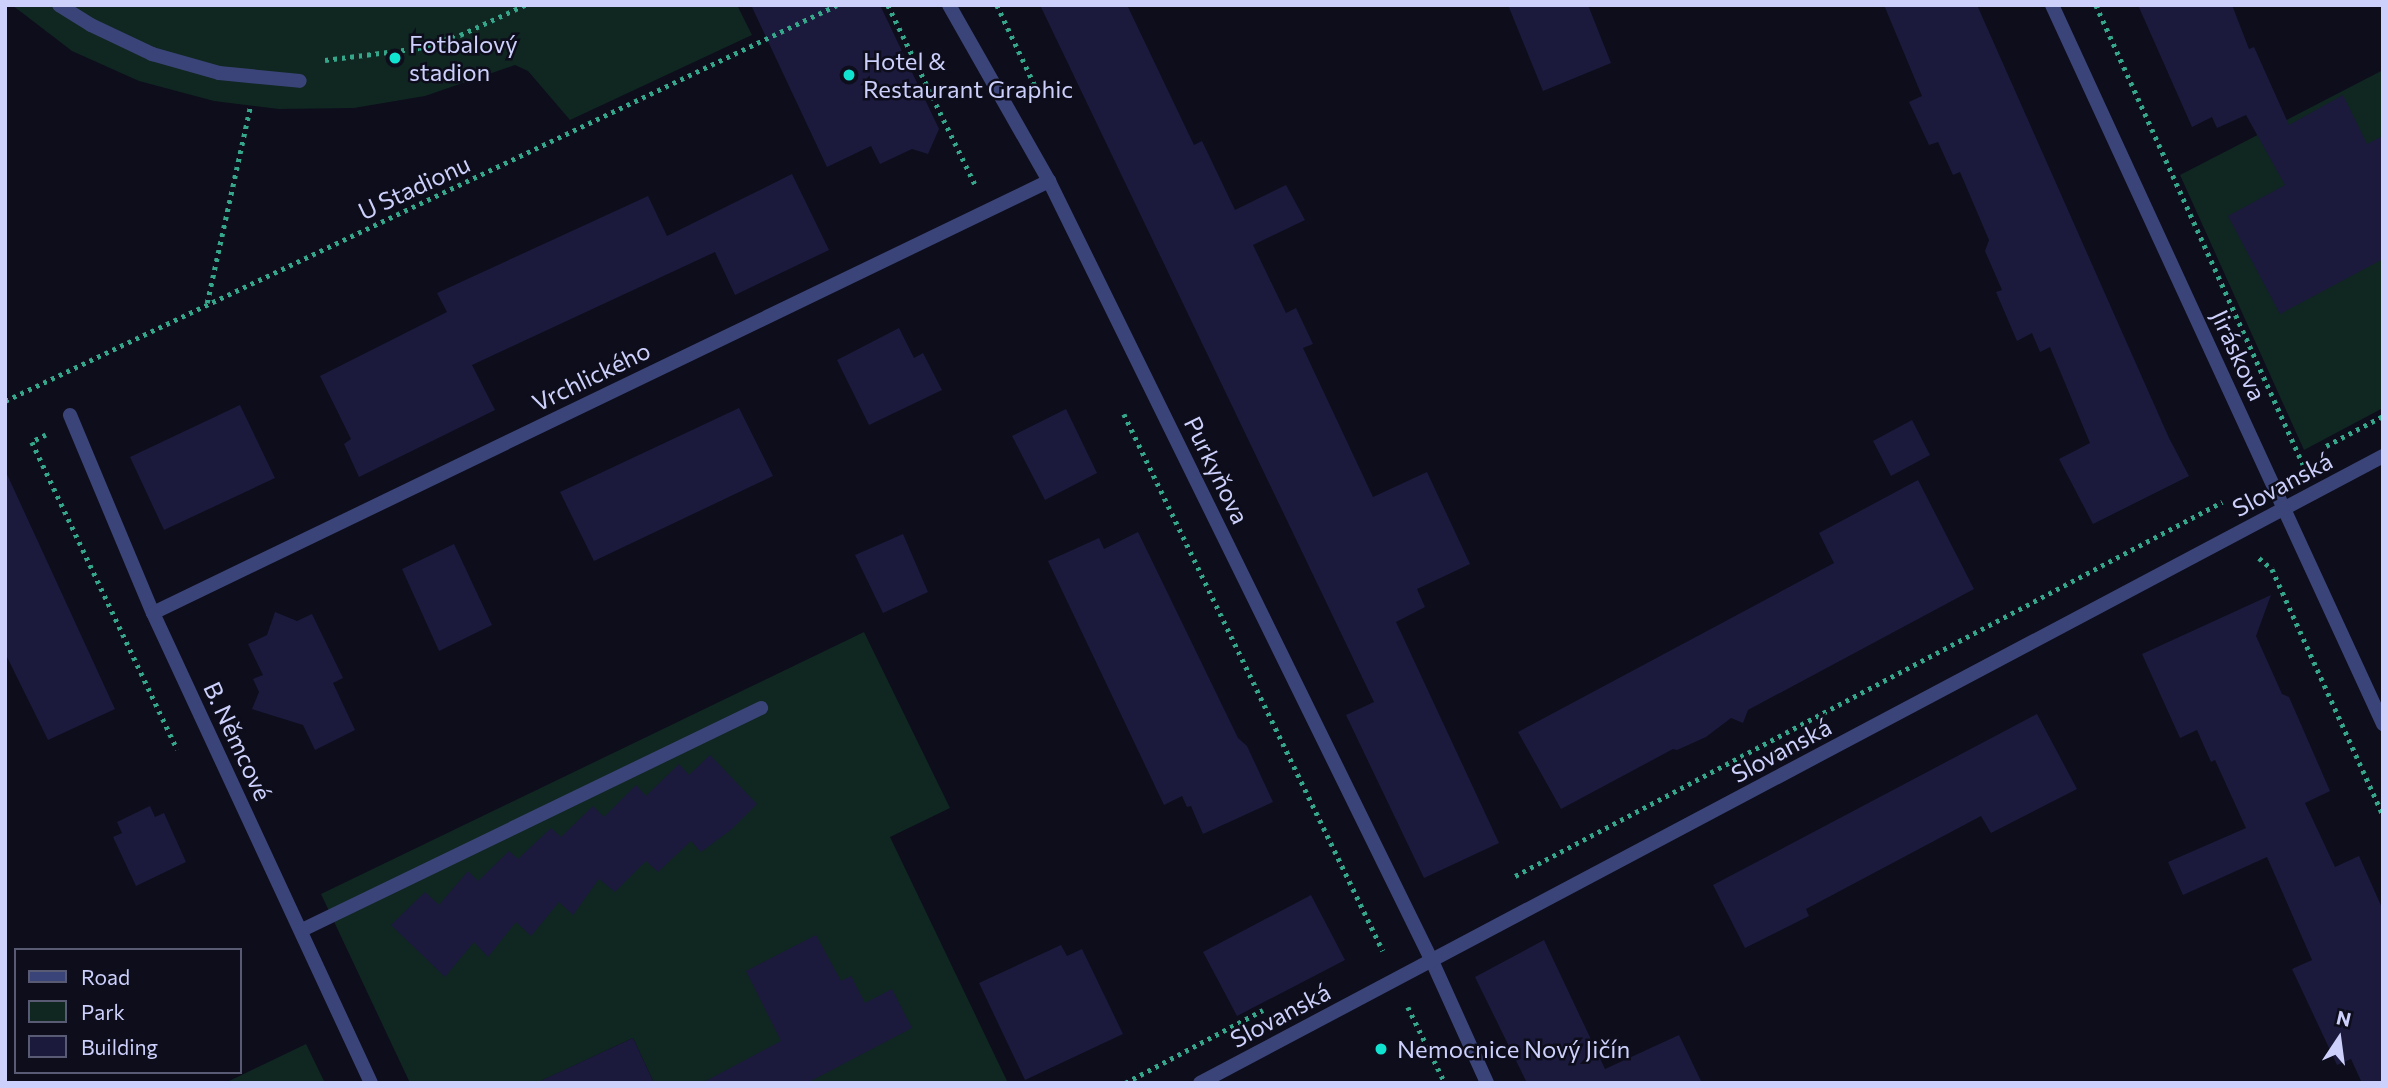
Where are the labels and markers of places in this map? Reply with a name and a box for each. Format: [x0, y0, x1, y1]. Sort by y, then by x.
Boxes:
place label: Fotbalový stadion [409, 30, 518, 86]
place label: Hotel & Restaurant Graphic [863, 47, 1073, 103]
marker: Fotbalový stadion [387, 50, 403, 66]
marker: Hotel & Restaurant Graphic [841, 67, 857, 83]
place label: Nemocnice Nový Jičín [1397, 1035, 1630, 1063]
marker: Nemocnice Nový Jičín [1371, 1039, 1391, 1059]

